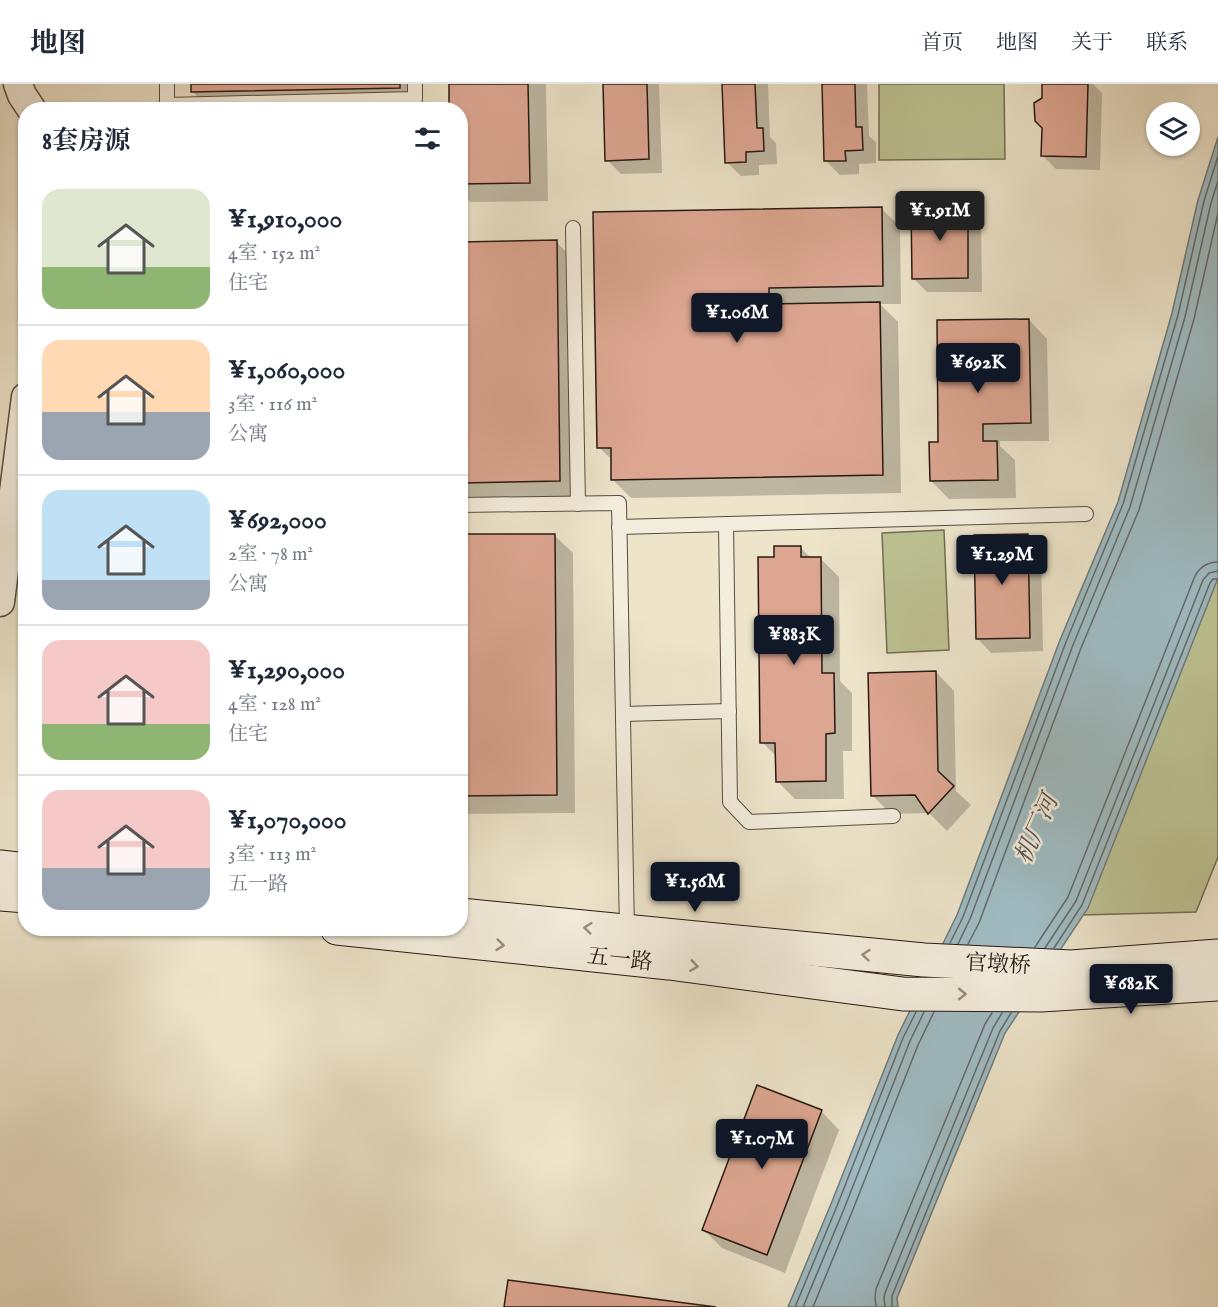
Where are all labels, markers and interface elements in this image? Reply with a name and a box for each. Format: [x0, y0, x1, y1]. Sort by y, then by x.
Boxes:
text: 地图 [30, 27, 86, 62]
text: 首页 [921, 30, 963, 57]
text: 地图 [996, 30, 1038, 57]
text: 关于 [1071, 30, 1113, 57]
text: 联系 [1146, 30, 1188, 57]
map controls [1146, 102, 1200, 156]
button: layers [1146, 102, 1200, 156]
icon: filters [411, 122, 444, 155]
text: 8套房源 [42, 125, 130, 158]
pin: ¥1.91M [891, 191, 989, 242]
text: ¥1.91M [909, 198, 971, 223]
text: ¥1,910,000 [228, 203, 342, 236]
icon: home [90, 213, 162, 285]
text: 4室 · 152 m² [228, 241, 320, 266]
text: 住宅 [228, 271, 268, 296]
pin: ¥1.06M [688, 293, 786, 344]
text: ¥1.06M [705, 300, 769, 325]
pin: ¥692K [936, 343, 1020, 394]
text: ¥692K [950, 350, 1006, 375]
text: ¥1,060,000 [228, 354, 345, 387]
icon: home [90, 364, 162, 436]
text: 3室 · 116 m² [228, 392, 317, 417]
text: 公寓 [228, 422, 268, 447]
text: ¥692,000 [228, 504, 327, 537]
icon: home [90, 514, 162, 586]
pin: ¥1.29M [953, 535, 1051, 586]
text: 2室 · 78 m² [228, 542, 313, 567]
text: ¥1.29M [970, 542, 1034, 567]
text: 公寓 [228, 572, 268, 597]
pin: ¥883K [752, 615, 836, 666]
text: ¥883K [768, 622, 820, 647]
text: ¥1,290,000 [228, 654, 345, 687]
icon: home [90, 664, 162, 736]
text: 4室 · 128 m² [228, 692, 321, 717]
text: 住宅 [228, 722, 268, 747]
water label: 机厂河 [1009, 787, 1068, 869]
text: ¥1,070,000 [228, 804, 347, 837]
icon: home [90, 814, 162, 886]
text: 3室 · 113 m² [228, 842, 316, 867]
pin: ¥1.56M [646, 862, 744, 913]
text: ¥1.56M [665, 869, 725, 894]
text: 五一路 [228, 872, 288, 897]
one-way arrow [584, 922, 593, 935]
one-way arrow [495, 938, 504, 951]
street label: 五一路 [586, 943, 654, 977]
one-way arrow [861, 949, 870, 962]
street label: 官墩桥 [964, 949, 1032, 981]
one-way arrow [689, 959, 698, 972]
pin: ¥682K [1089, 964, 1173, 1015]
text: ¥682K [1104, 971, 1158, 996]
one-way arrow [957, 988, 966, 1000]
pin: ¥1.07M [713, 1119, 811, 1170]
text: ¥1.07M [730, 1126, 794, 1151]

